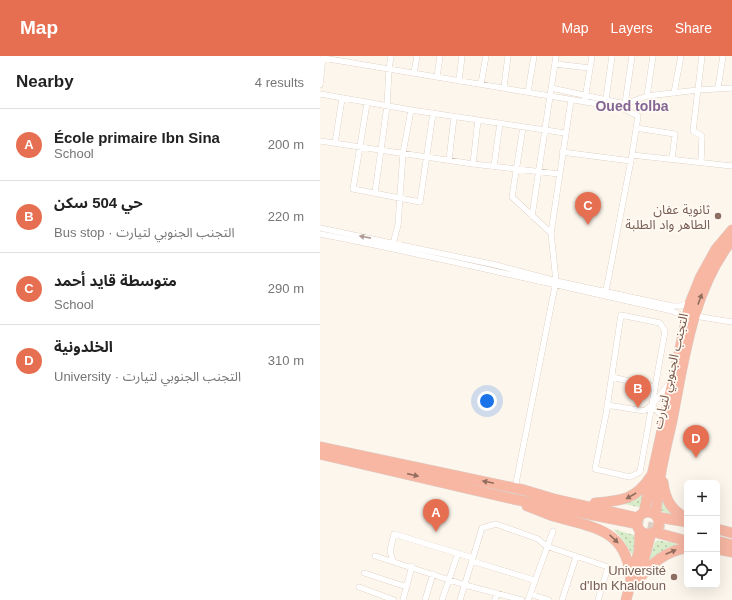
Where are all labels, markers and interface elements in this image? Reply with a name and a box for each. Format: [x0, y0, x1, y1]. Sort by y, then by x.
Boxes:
text: Map [20, 17, 58, 38]
text: Map [561, 20, 589, 36]
text: Layers [611, 20, 653, 36]
text: Share [675, 20, 712, 36]
text: Nearby [16, 72, 74, 91]
text: 4 results [255, 75, 304, 90]
district label: Oued tolba [595, 98, 669, 114]
text: École primaire Ibn Sina [54, 129, 220, 146]
text: A [24, 137, 34, 152]
text: 200 m [268, 137, 304, 152]
text: School [54, 146, 94, 161]
pin: C [575, 192, 601, 225]
text: حي 504 سكن [54, 194, 143, 211]
place label: ثانوية عفان الطاهر واد الطلبة [625, 202, 710, 232]
text: B [24, 209, 34, 224]
text: 220 m [268, 209, 304, 224]
marker: ثانوية عفان الطاهر واد الطلبة [713, 211, 723, 221]
text: Bus stop · التجنب الجنوبي لتيارت [54, 225, 235, 240]
one-way arrow [359, 233, 371, 239]
text: متوسطة قايد أحمد [54, 272, 177, 289]
text: C [24, 281, 34, 296]
text: 290 m [268, 281, 304, 296]
one-way arrow [698, 292, 704, 304]
text: School [54, 297, 94, 312]
street label: التجنب الجنوبي لتيارت [650, 312, 694, 431]
text: الخلدونية [54, 338, 113, 355]
text: D [24, 353, 34, 368]
text: 310 m [268, 353, 304, 368]
text: University · التجنب الجنوبي لتيارت [54, 369, 241, 384]
pin: B [625, 375, 651, 408]
your location [477, 391, 497, 411]
pin: D [683, 425, 709, 458]
one-way arrow [406, 473, 419, 479]
one-way arrow [481, 479, 494, 485]
map controls [684, 480, 720, 588]
button: + [684, 480, 720, 516]
one-way arrow [625, 492, 637, 499]
pin: A [423, 499, 449, 532]
button: − [684, 516, 720, 552]
one-way arrow [608, 534, 619, 543]
one-way arrow [665, 549, 677, 556]
button: locate [684, 552, 720, 588]
place label: Université d'Ibn Khaldoun [580, 563, 666, 593]
marker: Université d'Ibn Khaldoun [669, 572, 679, 582]

